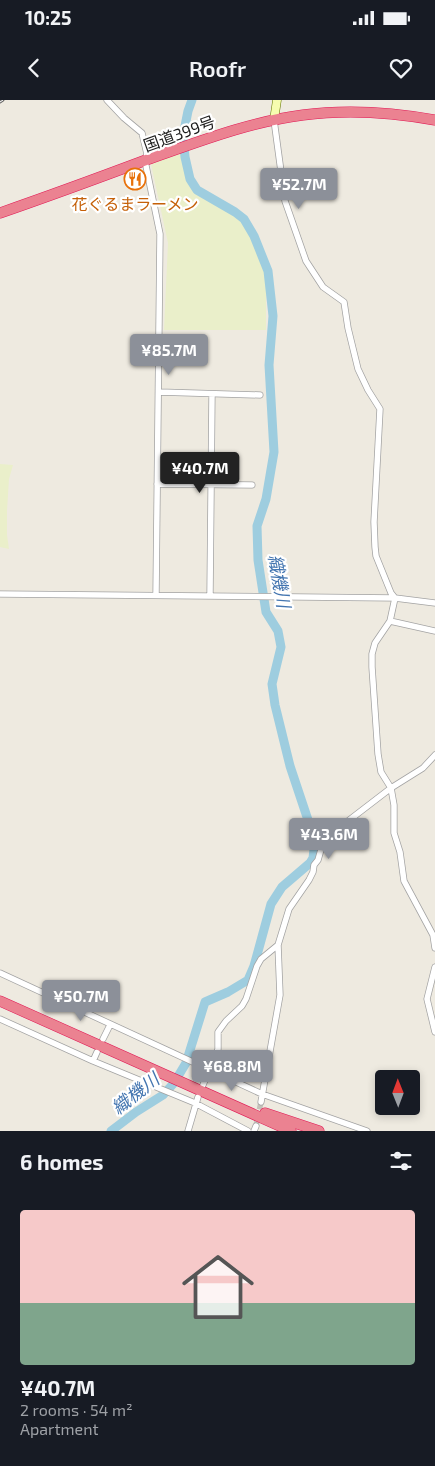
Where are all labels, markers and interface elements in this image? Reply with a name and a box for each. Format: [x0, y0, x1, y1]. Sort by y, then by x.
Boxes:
text: 10:25 [25, 6, 72, 29]
icon: back [20, 54, 48, 82]
icon: heart [387, 54, 415, 82]
text: Roofr [189, 55, 246, 81]
street label: 国道399号 [140, 111, 218, 155]
restaurant icon: 花ぐるまラーメン [123, 167, 147, 191]
pin: ¥52.7M [258, 168, 340, 210]
text: ¥52.7M [271, 174, 327, 193]
place label: 花ぐるまラーメン [71, 194, 199, 213]
pin: ¥85.7M [128, 334, 210, 376]
text: ¥85.7M [141, 340, 197, 359]
pin: ¥40.7M [159, 452, 241, 494]
text: ¥40.7M [171, 458, 229, 477]
water label: 織機川 [264, 553, 296, 611]
pin: ¥43.6M [288, 818, 370, 860]
text: ¥43.6M [300, 824, 358, 843]
pin: ¥50.7M [40, 980, 122, 1022]
text: ¥50.7M [53, 986, 109, 1005]
pin: ¥68.8M [191, 1050, 273, 1092]
text: ¥68.8M [203, 1056, 261, 1075]
water label: 織機川 [107, 1066, 165, 1118]
north arrow [375, 1070, 420, 1115]
map controls [375, 1070, 420, 1115]
icon: filters [387, 1147, 415, 1175]
text: 6 homes [20, 1149, 103, 1174]
icon: home [173, 1242, 263, 1332]
text: ¥40.7M [20, 1375, 95, 1400]
text: 2 rooms · 54 m² [20, 1400, 133, 1419]
text: Apartment [20, 1419, 99, 1438]

